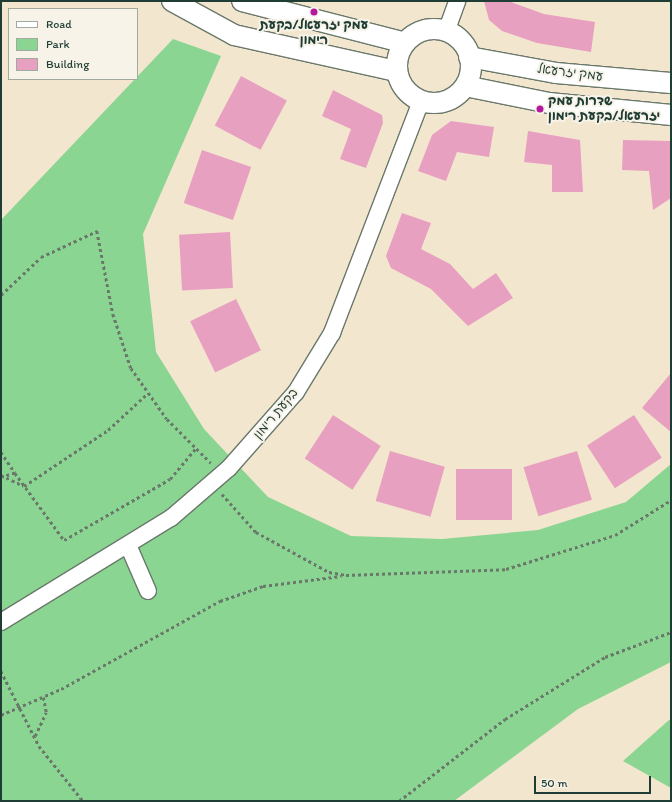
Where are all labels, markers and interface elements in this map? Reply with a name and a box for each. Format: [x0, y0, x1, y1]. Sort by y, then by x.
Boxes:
marker: עמק יזרעאל/בקעת רימון [309, 7, 319, 17]
legend [8, 8, 138, 80]
text: Road [46, 17, 72, 31]
place label: עמק יזרעאל/בקעת רימון [260, 18, 368, 49]
text: Park [46, 37, 70, 51]
text: Building [46, 57, 89, 71]
street label: עמק יזרעאל [536, 61, 604, 85]
place label: שדרות עמק יזרעאל/בקעת רימון [548, 94, 660, 125]
marker: שדרות עמק יזרעאל/בקעת רימון [535, 104, 545, 114]
street label: בקעת רימון [250, 386, 302, 442]
scale bar [536, 768, 653, 794]
text: 50 m [541, 776, 567, 790]

